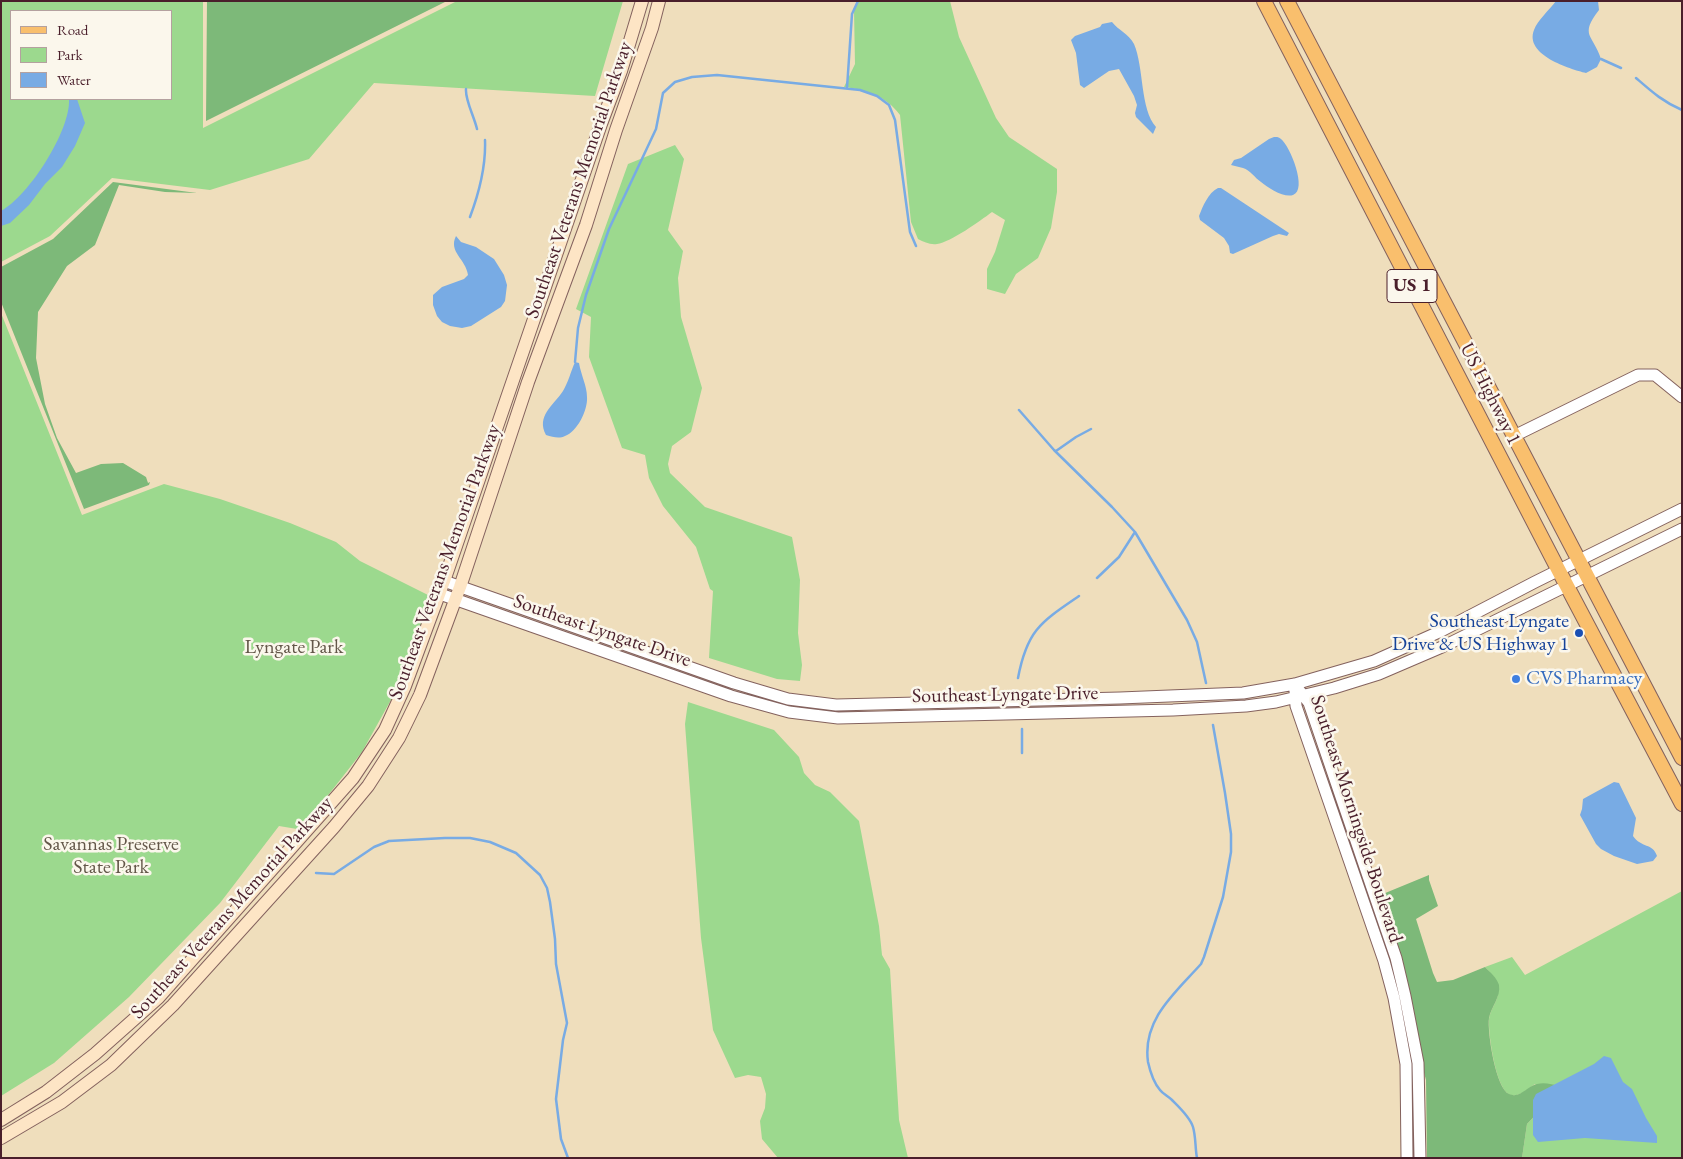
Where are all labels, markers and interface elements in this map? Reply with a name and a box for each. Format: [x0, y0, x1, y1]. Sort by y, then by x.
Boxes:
legend [10, 10, 172, 100]
text: Road [57, 20, 88, 39]
street label: Southeast Veterans Memorial Parkway [520, 38, 638, 322]
text: Park [57, 45, 83, 64]
text: Water [57, 70, 91, 89]
road number: US 1 [1387, 270, 1437, 302]
street label: US Highway 1 [1454, 339, 1526, 449]
street label: Southeast Veterans Memorial Parkway [384, 421, 506, 703]
street label: Southeast Lyngate Drive [510, 589, 694, 673]
place label: Southeast Lyngate Drive & US Highway 1 [1392, 610, 1569, 657]
marker: Southeast Lyngate Drive & US Highway 1 [1573, 627, 1585, 639]
park label: Lyngate Park [245, 636, 343, 660]
place label: CVS Pharmacy [1526, 667, 1642, 691]
marker: CVS Pharmacy [1510, 673, 1522, 685]
street label: Southeast Lyngate Drive [912, 681, 1098, 709]
street label: Southeast Morningside Boulevard [1305, 692, 1407, 946]
street label: Southeast Veterans Memorial Parkway [126, 792, 338, 1024]
park label: Savannas Preserve State Park [43, 833, 179, 880]

